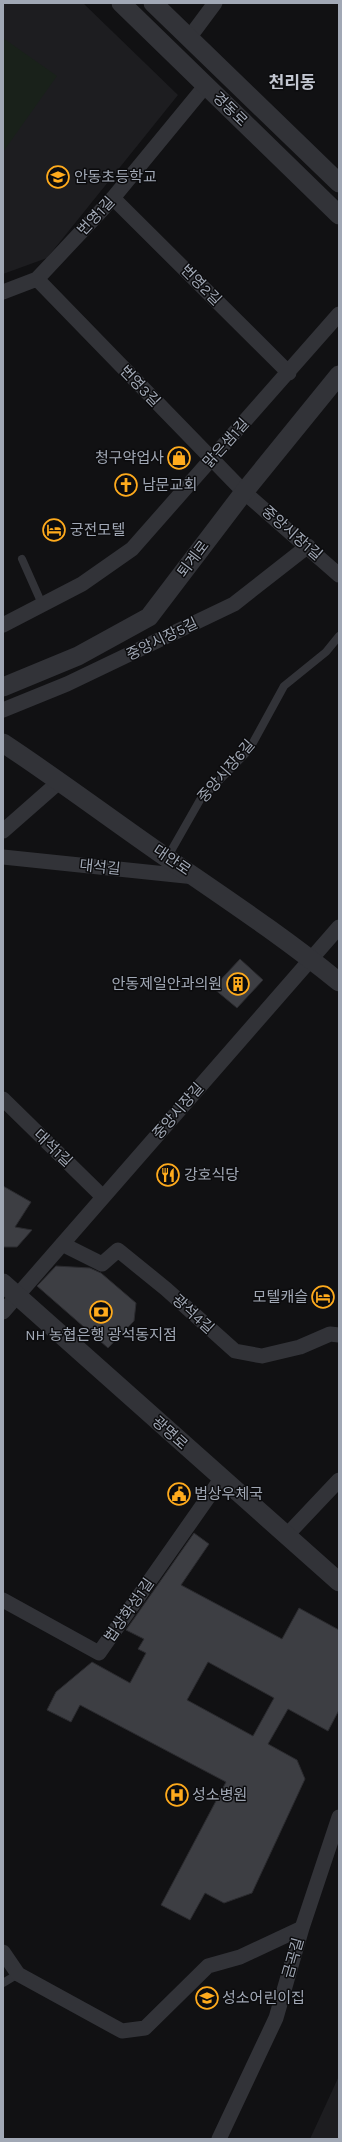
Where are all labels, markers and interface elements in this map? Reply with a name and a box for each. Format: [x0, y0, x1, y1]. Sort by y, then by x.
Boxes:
district label: 천리동 [269, 72, 316, 92]
street label: 경동로 [209, 88, 251, 130]
school or university icon: 안동초등학교 [45, 164, 71, 190]
place label: 안동초등학교 [74, 168, 157, 186]
street label: 번영1길 [74, 193, 118, 239]
street label: 번영2길 [177, 261, 225, 309]
street label: 번영3길 [116, 362, 164, 410]
street label: 맑은샘1길 [199, 415, 253, 471]
shop icon: 청구약업사 [166, 445, 192, 471]
place label: 청구약업사 [95, 449, 164, 467]
church icon: 남문교회 [113, 472, 139, 498]
place label: 남문교회 [142, 476, 197, 494]
street label: 중앙시장1길 [258, 502, 326, 564]
hotel icon: 궁전모텔 [41, 517, 67, 543]
place label: 궁전모텔 [70, 521, 125, 539]
street label: 퇴계로 [173, 537, 213, 581]
street label: 중앙시장5길 [123, 614, 201, 664]
street label: 중앙시장6길 [194, 736, 258, 806]
street label: 대안로 [150, 841, 194, 879]
street label: 대석길 [78, 856, 122, 878]
building icon: 안동제일안과의원 [225, 971, 251, 997]
place label: 안동제일안과의원 [112, 975, 222, 993]
street label: 중앙시장길 [149, 1079, 207, 1143]
street label: 대석1길 [30, 1125, 76, 1171]
restaurant icon: 강호식당 [155, 1162, 181, 1188]
place label: 강호식당 [184, 1166, 239, 1184]
hotel icon: 모텔캐슬 [310, 1284, 336, 1310]
place label: 모텔캐슬 [253, 1288, 308, 1306]
street label: 광석4길 [168, 1291, 218, 1337]
bank icon: NH 농협은행 광석동지점 [88, 1299, 114, 1325]
place label: NH 농협은행 광석동지점 [25, 1326, 177, 1344]
street label: 광명로 [149, 1412, 191, 1454]
public building icon: 법상우체국 [166, 1481, 192, 1507]
place label: 법상우체국 [194, 1485, 263, 1503]
street label: 법상화성1길 [100, 1575, 158, 1645]
hospital icon: 성소병원 [164, 1782, 190, 1808]
place label: 성소병원 [192, 1786, 247, 1804]
street label: 금곡길 [279, 1936, 307, 1980]
school or university icon: 성소어린이집 [194, 1985, 220, 2011]
place label: 성소어린이집 [222, 1989, 305, 2007]

